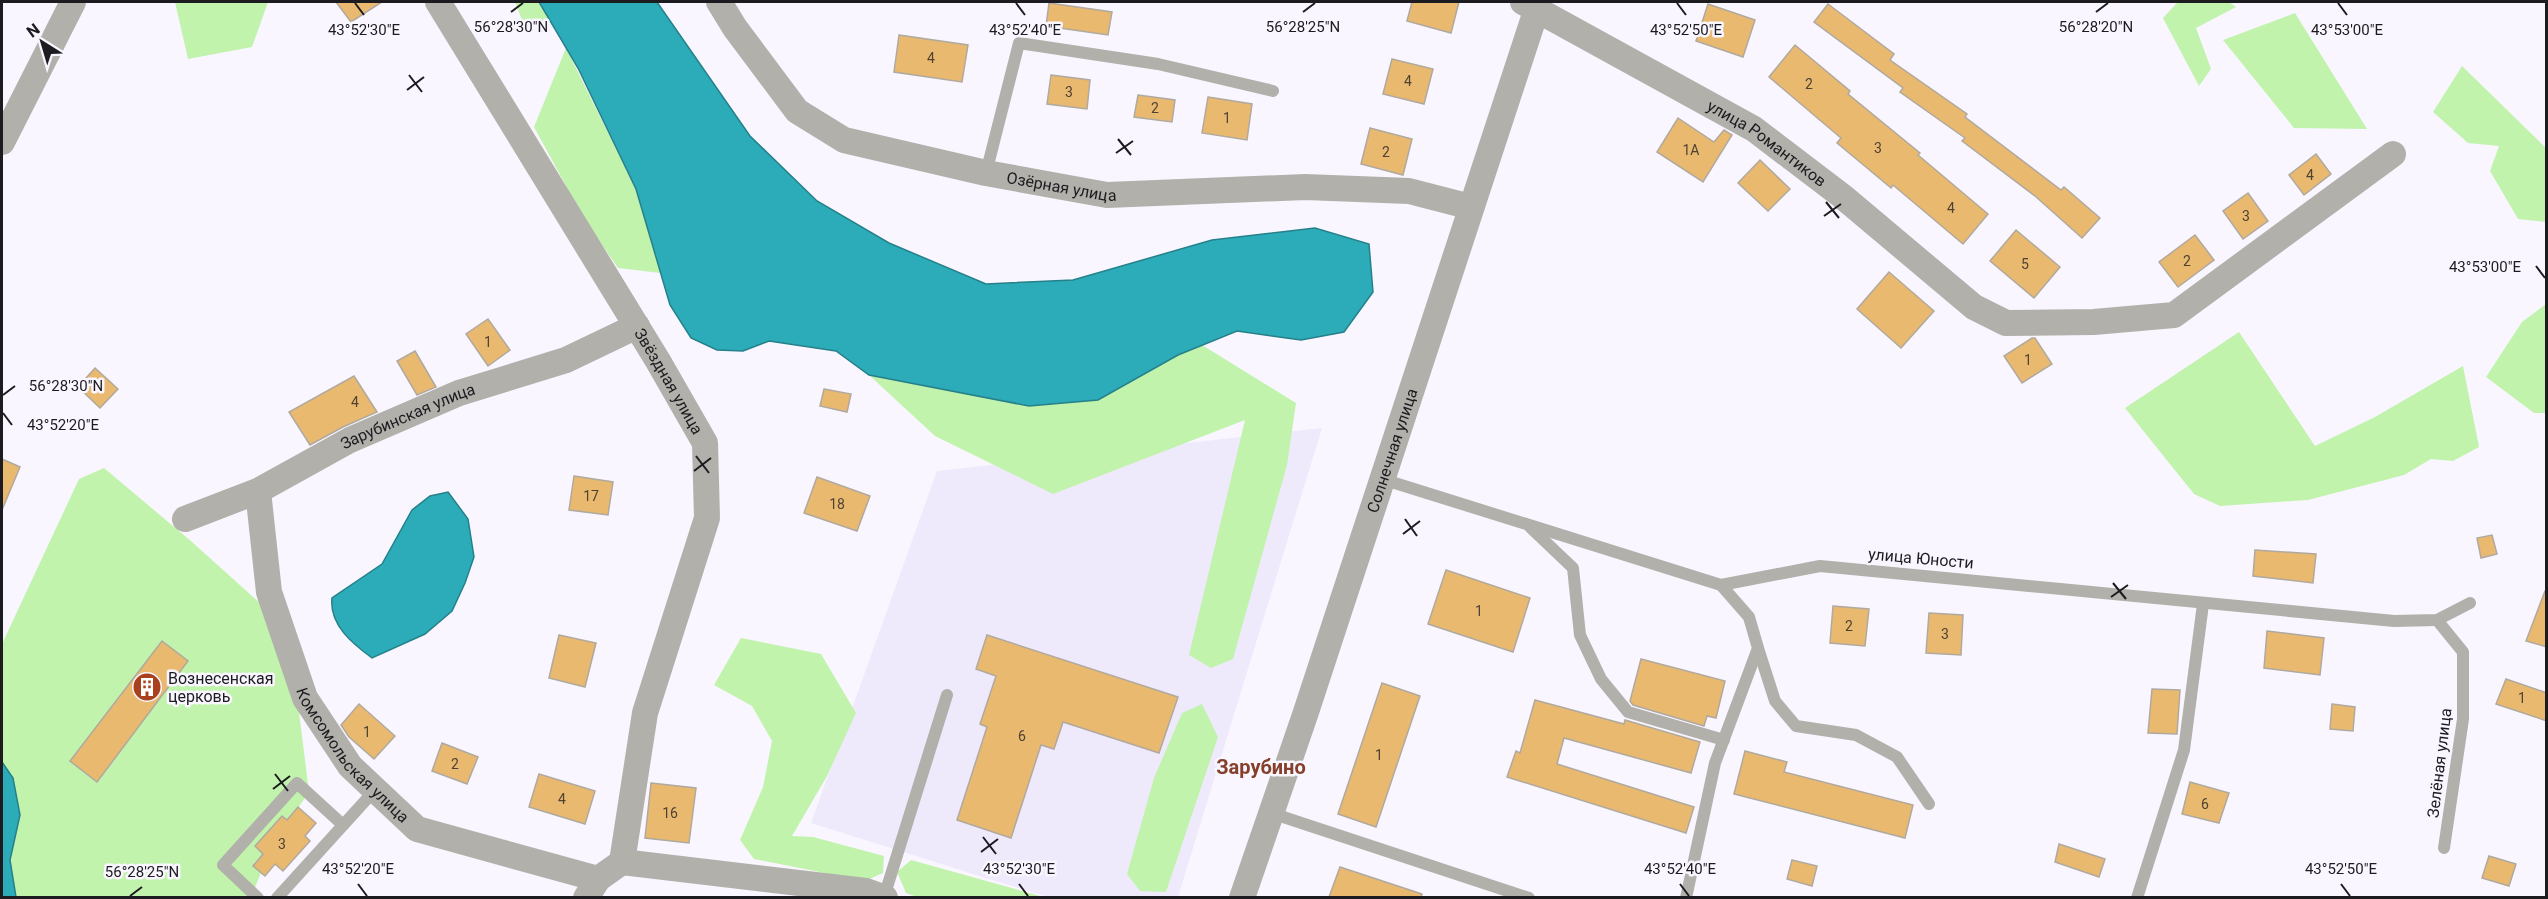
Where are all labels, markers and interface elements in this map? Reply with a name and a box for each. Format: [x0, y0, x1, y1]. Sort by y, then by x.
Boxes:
north arrow [12, 12, 72, 72]
text: 56°28'30"N [474, 18, 548, 36]
text: 56°28'25"N [1266, 18, 1340, 36]
text: 56°28'20"N [2059, 18, 2133, 36]
text: N [23, 19, 44, 41]
text: 43°52'30"E [328, 21, 401, 39]
text: 43°52'40"E [989, 21, 1062, 39]
text: 43°52'50"E [1650, 21, 1723, 39]
text: 43°53'00"E [2311, 21, 2384, 39]
house number: 4 [927, 50, 935, 66]
house number: 4 [1404, 73, 1412, 89]
house number: 2 [1805, 76, 1813, 92]
house number: 3 [1065, 84, 1073, 100]
street label: улица Романтиков [1704, 96, 1830, 191]
house number: 2 [1151, 100, 1159, 116]
house number: 1 [1223, 110, 1231, 126]
house number: 3 [1874, 140, 1882, 156]
house number: 1А [1682, 142, 1700, 158]
house number: 2 [1382, 144, 1390, 160]
house number: 4 [2306, 167, 2314, 183]
street label: Озёрная улица [1005, 168, 1117, 205]
house number: 4 [1947, 200, 1955, 216]
house number: 3 [2242, 208, 2250, 224]
house number: 2 [2183, 253, 2191, 269]
house number: 5 [2021, 256, 2029, 272]
text: 43°53'00"E [2449, 258, 2522, 276]
street label: Звёздная улица [630, 325, 707, 438]
house number: 1 [484, 334, 492, 350]
house number: 1 [2024, 352, 2032, 368]
text: 56°28'30"N [29, 377, 103, 395]
street label: Зарубинская улица [337, 380, 477, 453]
street label: Солнечная улица [1363, 386, 1422, 515]
house number: 4 [351, 394, 359, 410]
text: 43°52'20"E [27, 416, 100, 434]
house number: 17 [583, 488, 599, 504]
house number: 18 [829, 496, 845, 512]
street label: улица Юности [1867, 544, 1975, 573]
house number: 1 [1475, 603, 1483, 619]
house number: 2 [1845, 618, 1853, 634]
house number: 3 [1941, 626, 1949, 642]
place label: Вознесенская церковь [168, 669, 274, 706]
building icon: Вознесенская церковь [131, 671, 163, 703]
street label: Комсомольская улица [292, 685, 413, 827]
house number: 1 [2518, 690, 2526, 706]
street label: Зелёная улица [2423, 707, 2456, 819]
house number: 1 [363, 724, 371, 740]
house number: 6 [1018, 728, 1026, 744]
house number: 1 [1375, 747, 1383, 763]
district label: Зарубино [1216, 755, 1306, 779]
house number: 2 [451, 756, 459, 772]
house number: 4 [558, 791, 566, 807]
house number: 6 [2201, 796, 2209, 812]
house number: 16 [662, 805, 678, 821]
house number: 3 [278, 836, 286, 852]
text: 43°52'20"E [322, 860, 395, 878]
text: 43°52'30"E [983, 860, 1056, 878]
text: 43°52'40"E [1644, 860, 1717, 878]
text: 43°52'50"E [2305, 860, 2378, 878]
text: 56°28'25"N [105, 863, 179, 881]

